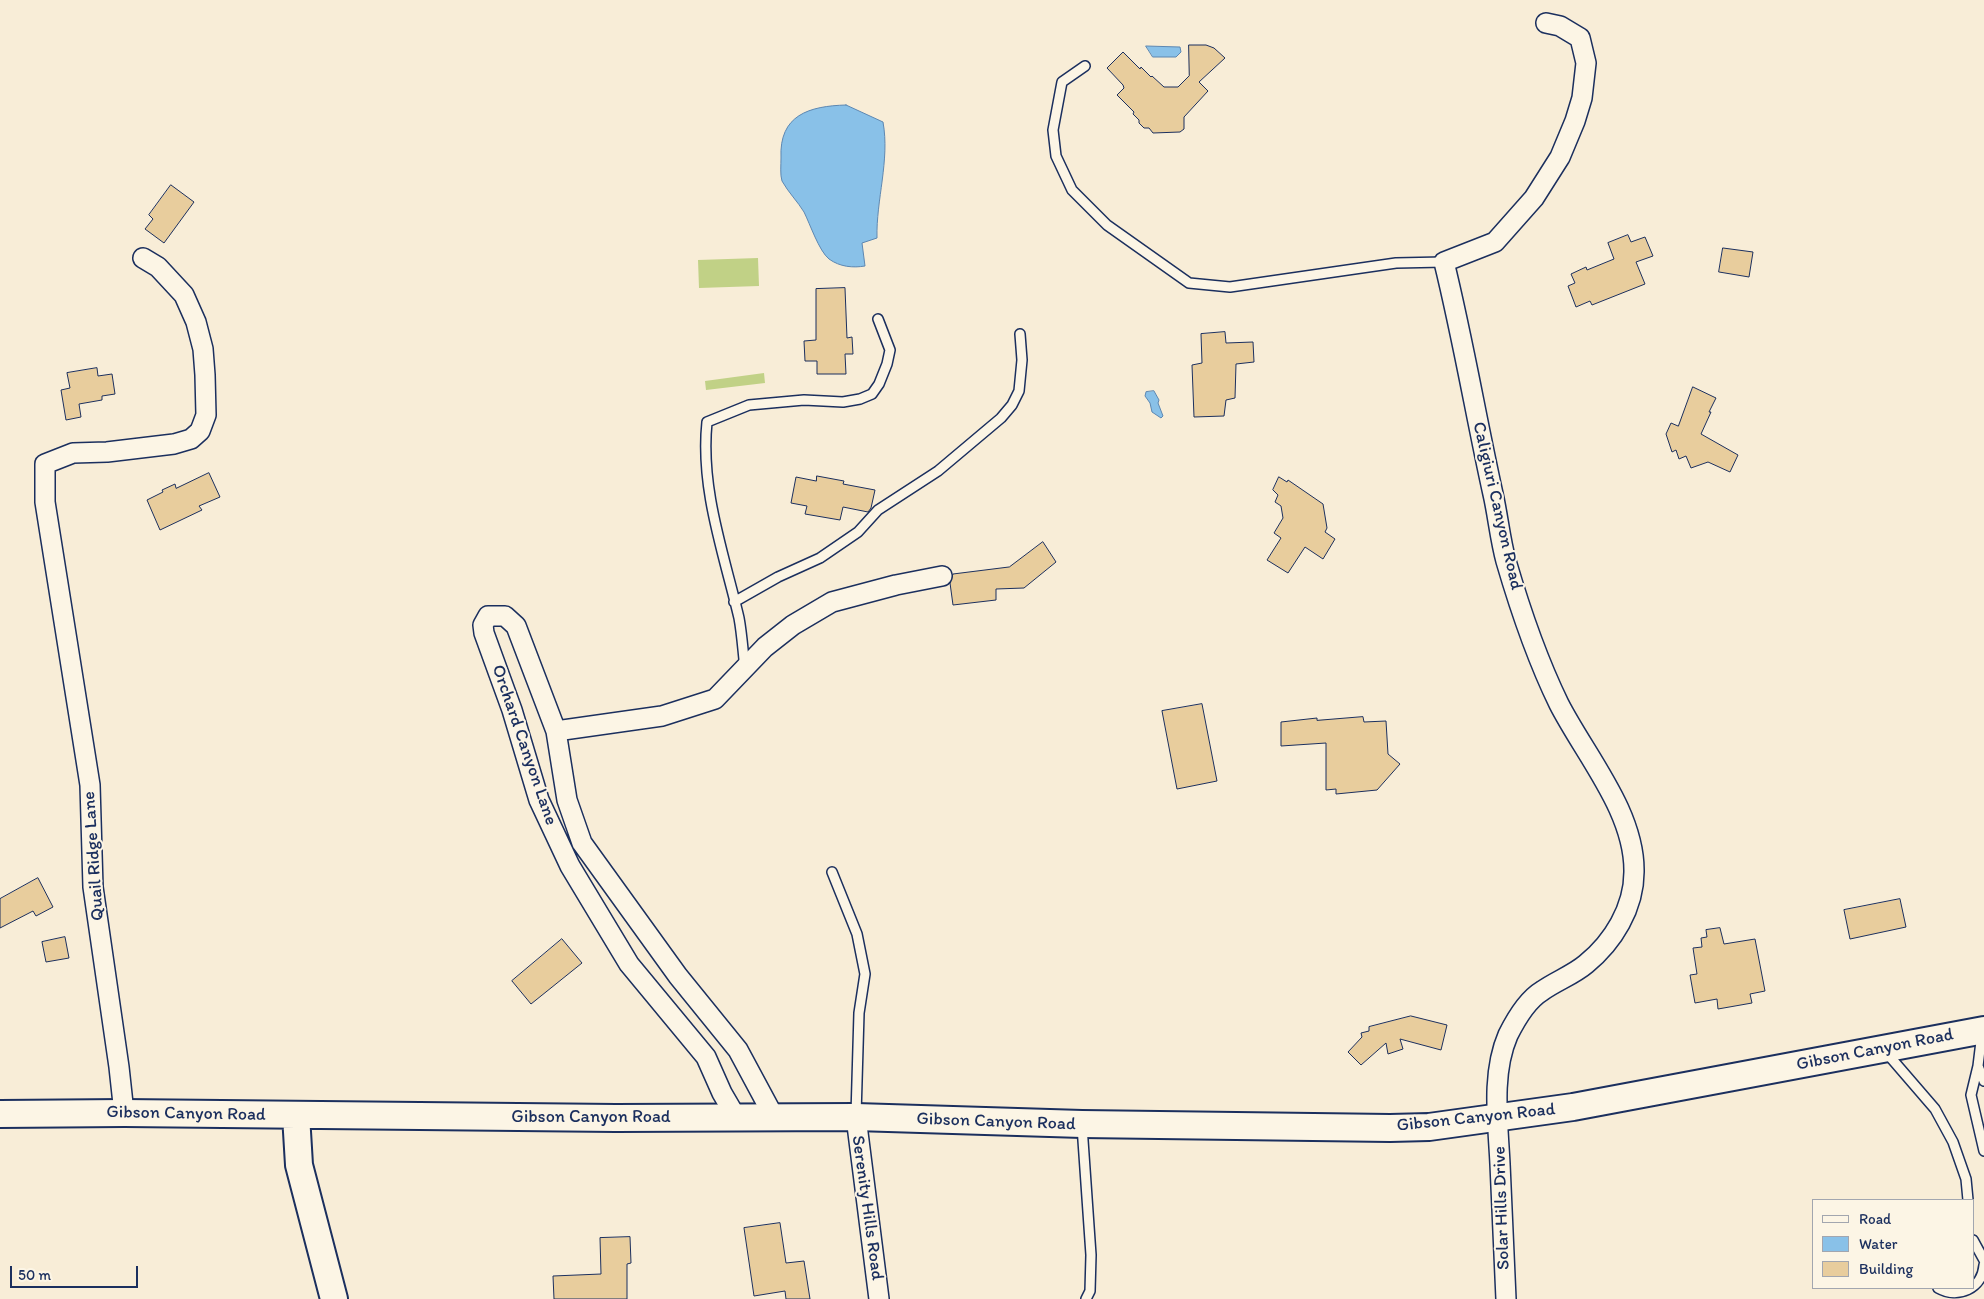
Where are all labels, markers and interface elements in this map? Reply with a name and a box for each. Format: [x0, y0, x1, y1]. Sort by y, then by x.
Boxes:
street label: Caligiuri Canyon Road [1467, 420, 1527, 592]
street label: Orchard Canyon Lane [486, 662, 562, 828]
street label: Quail Ridge Lane [79, 790, 109, 922]
street label: Gibson Canyon Road [1795, 1024, 1955, 1076]
street label: Gibson Canyon Road [1396, 1099, 1556, 1137]
street label: Gibson Canyon Road [106, 1102, 266, 1126]
street label: Gibson Canyon Road [511, 1106, 671, 1128]
street label: Gibson Canyon Road [916, 1108, 1076, 1136]
street label: Serenity Hills Road [846, 1134, 888, 1282]
street label: Solar Hills Drive [1489, 1146, 1515, 1270]
legend [1812, 1199, 1974, 1289]
text: Road [1859, 1210, 1891, 1228]
text: Water [1859, 1235, 1897, 1253]
scale bar [12, 1256, 140, 1288]
text: Building [1859, 1260, 1913, 1278]
text: 50 m [18, 1266, 51, 1284]

